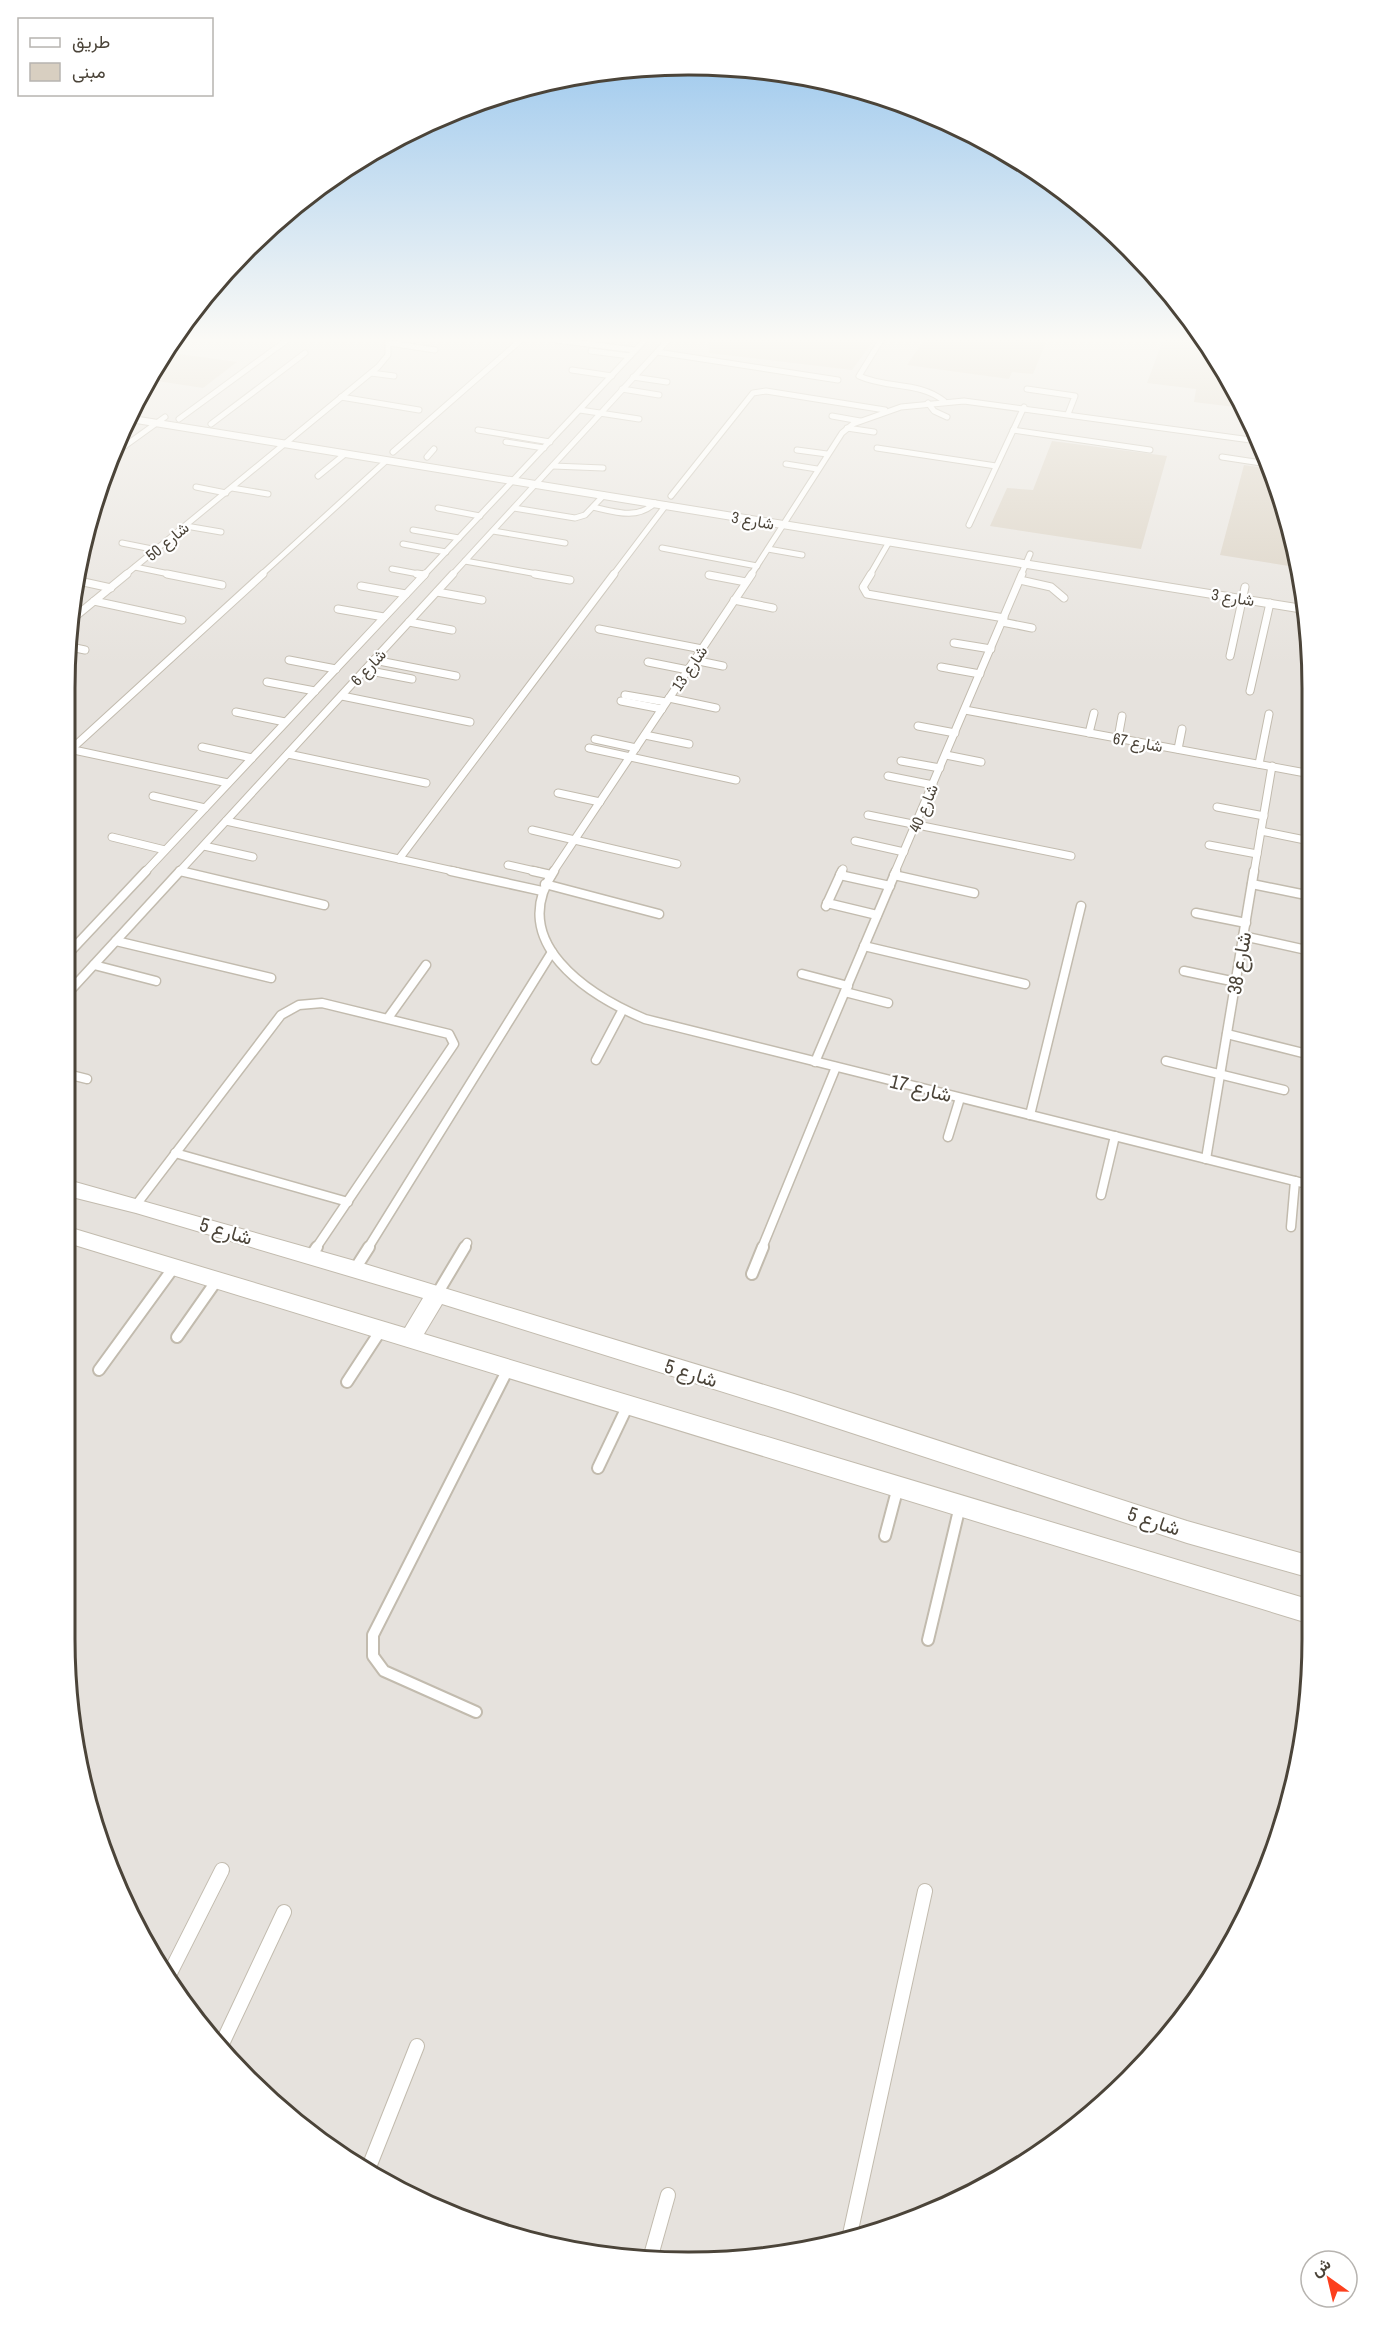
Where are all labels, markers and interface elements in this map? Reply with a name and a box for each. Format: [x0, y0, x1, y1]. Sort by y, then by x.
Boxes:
legend [18, 18, 213, 96]
text: طريق [72, 29, 110, 54]
text: مبنى [72, 59, 106, 84]
street label: شارع 3 [730, 505, 776, 536]
street label: شارع 50 [141, 516, 194, 566]
street label: شارع 3 [1210, 583, 1256, 612]
street label: شارع 13 [666, 641, 713, 696]
street label: شارع 6 [345, 644, 391, 691]
street label: شارع 67 [1111, 727, 1165, 758]
street label: شارع 40 [903, 780, 944, 836]
street label: شارع 38 [1220, 930, 1258, 996]
street label: شارع 17 [887, 1067, 955, 1109]
street label: شارع 5 [196, 1210, 256, 1252]
street label: شارع 5 [661, 1352, 721, 1394]
street label: شارع 5 [1124, 1499, 1184, 1543]
north arrow [1299, 2249, 1359, 2309]
text: ش [1306, 2252, 1335, 2281]

